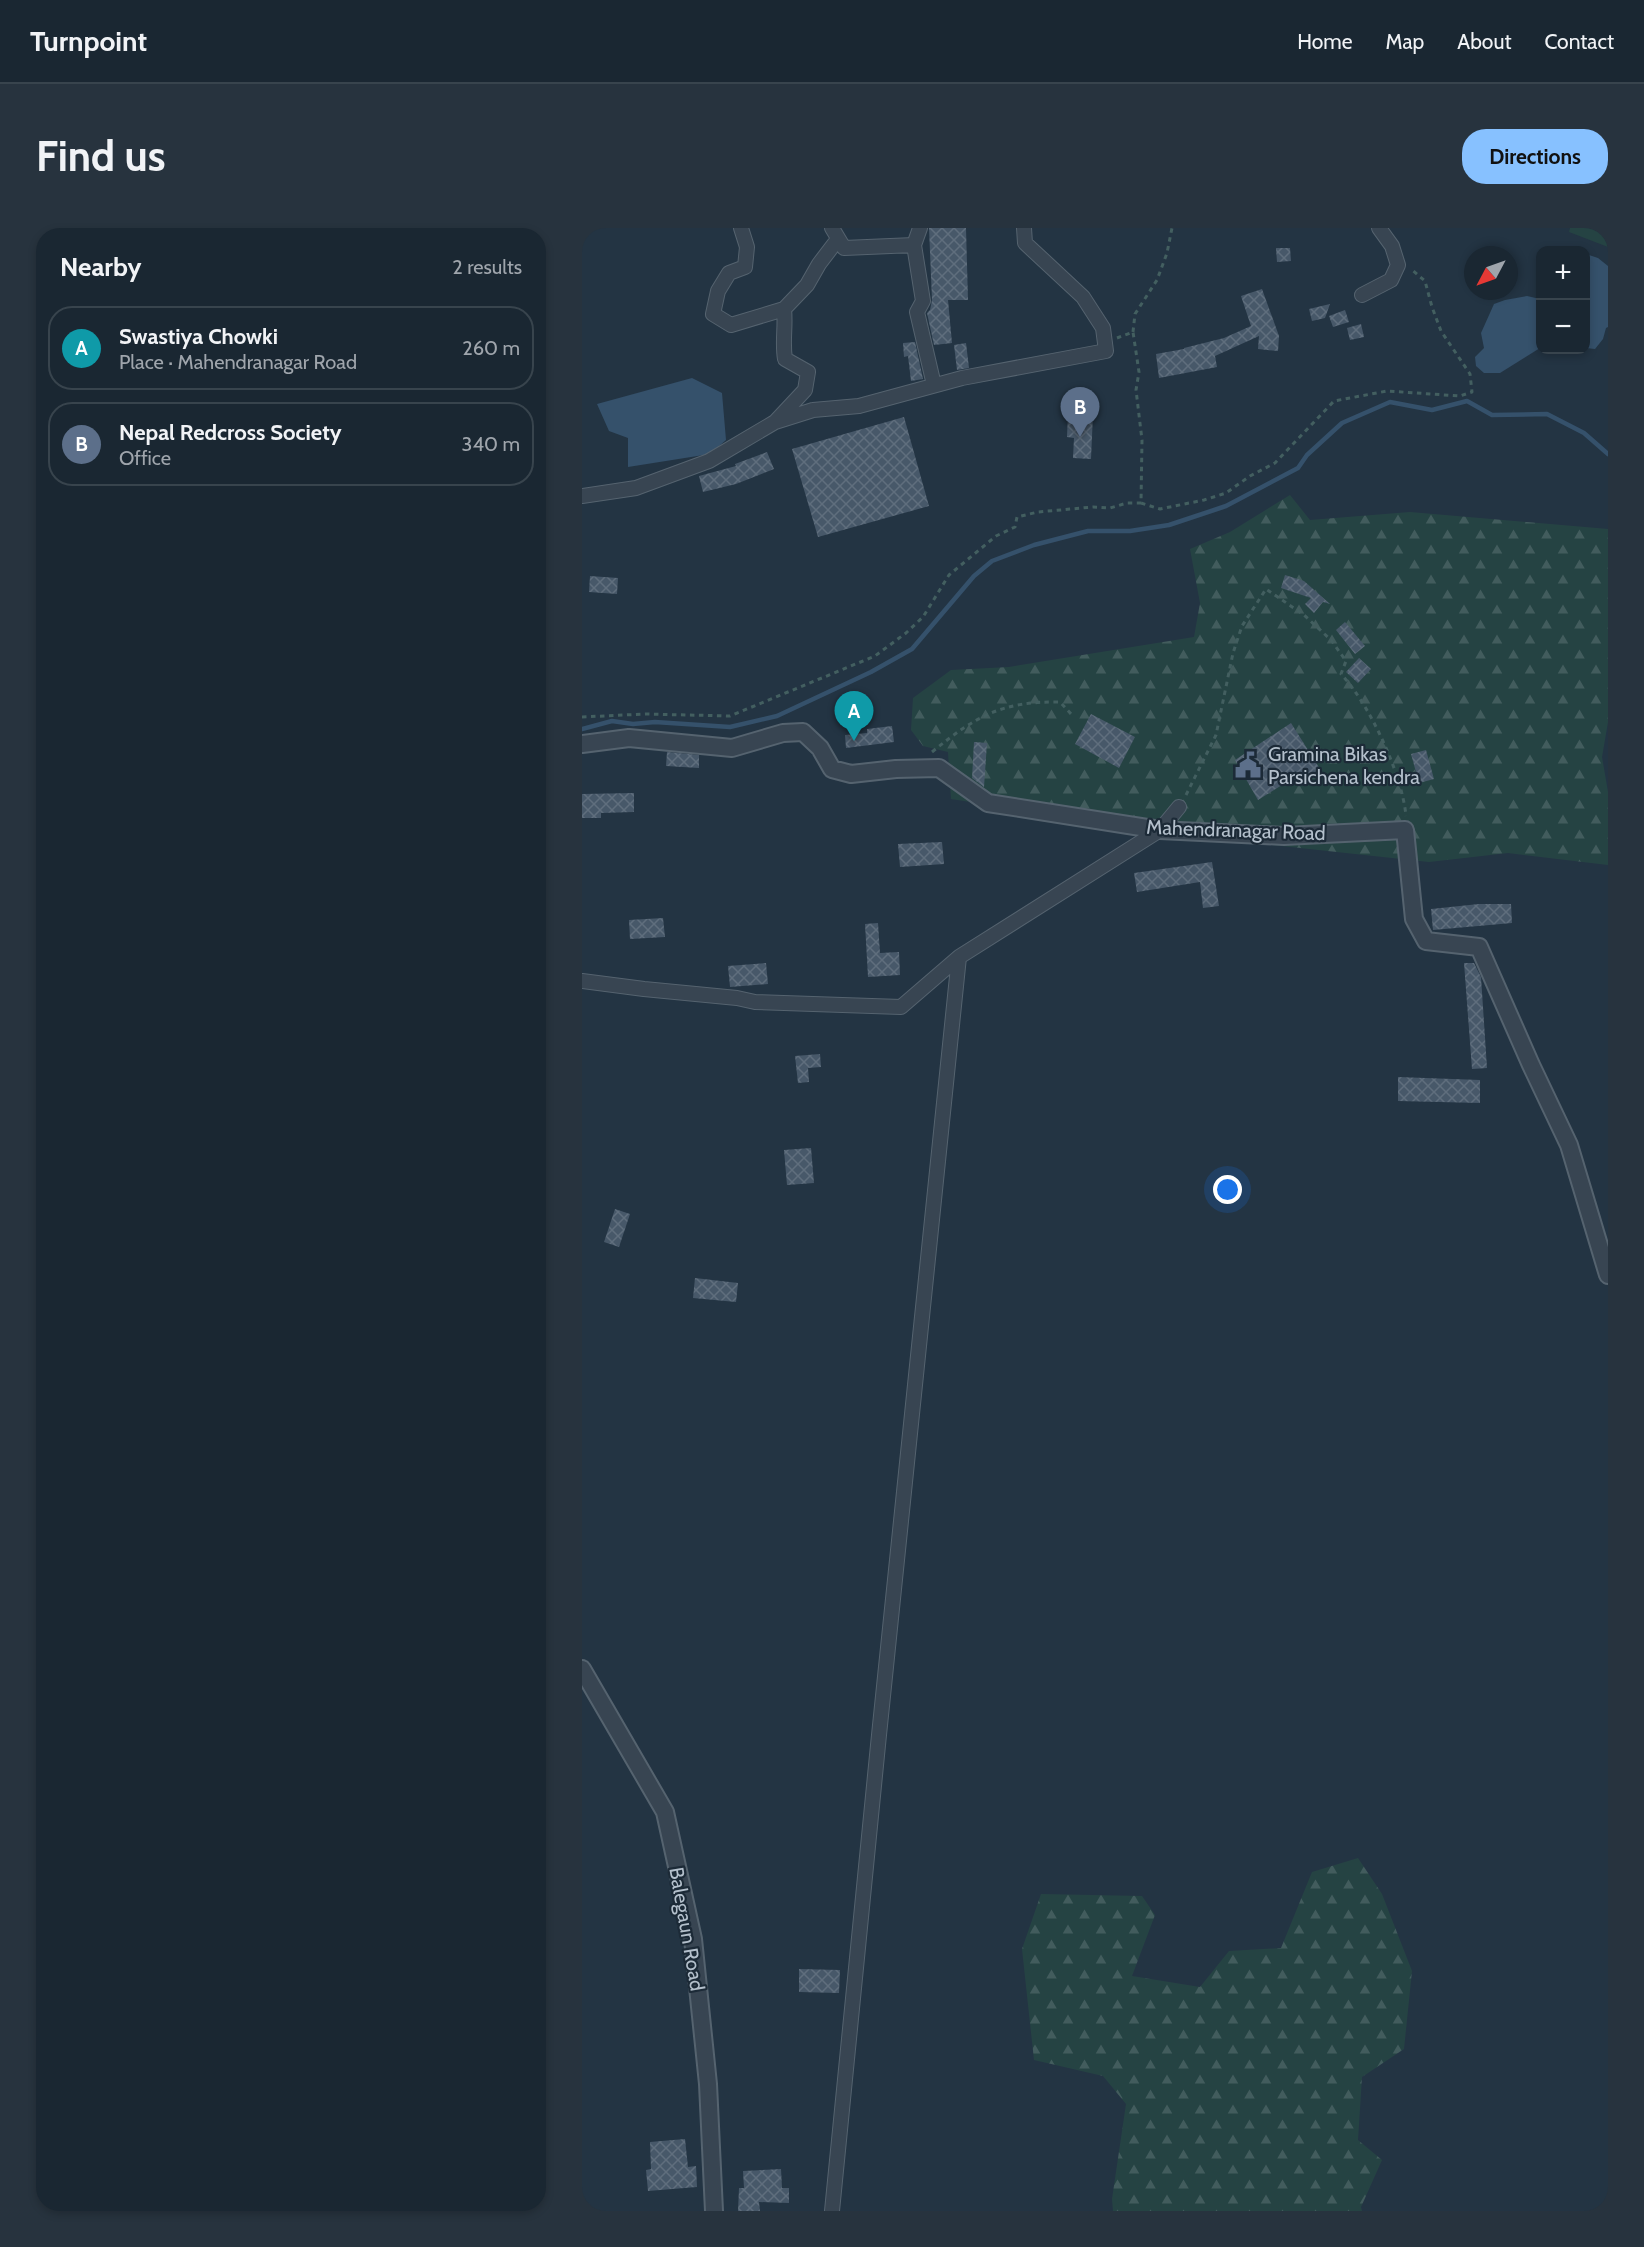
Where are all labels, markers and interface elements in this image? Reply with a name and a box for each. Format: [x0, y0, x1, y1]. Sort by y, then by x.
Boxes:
text: Turnpoint [30, 24, 147, 58]
text: Home [1297, 29, 1353, 54]
text: Map [1386, 29, 1424, 54]
text: About [1457, 29, 1511, 54]
text: Contact [1544, 29, 1614, 54]
button: Directions [1462, 129, 1608, 184]
text: Find us [36, 130, 165, 182]
north arrow [1464, 246, 1518, 300]
map controls [1536, 246, 1590, 354]
button: + [1536, 246, 1590, 300]
text: Nearby [60, 251, 141, 283]
text: 2 results [452, 255, 522, 279]
button: − [1536, 300, 1590, 354]
text: Swastiya Chowki [119, 323, 278, 350]
text: A [75, 336, 88, 360]
text: 260 m [462, 336, 520, 360]
text: Place · Mahendranagar Road [119, 350, 357, 374]
pin: B [1060, 388, 1100, 437]
text: Nepal Redcross Society [119, 419, 342, 446]
text: B [75, 432, 88, 456]
text: 340 m [462, 432, 520, 456]
text: Office [119, 446, 171, 470]
pin: A [834, 692, 874, 741]
place label: Gramina Bikas Parsichena kendra [1268, 742, 1420, 789]
public building icon: Gramina Bikas Parsichena kendra [1233, 750, 1263, 780]
street label: Mahendranagar Road [1146, 815, 1326, 845]
your location [1213, 1175, 1242, 1204]
street label: Balegaun Road [664, 1865, 710, 1993]

